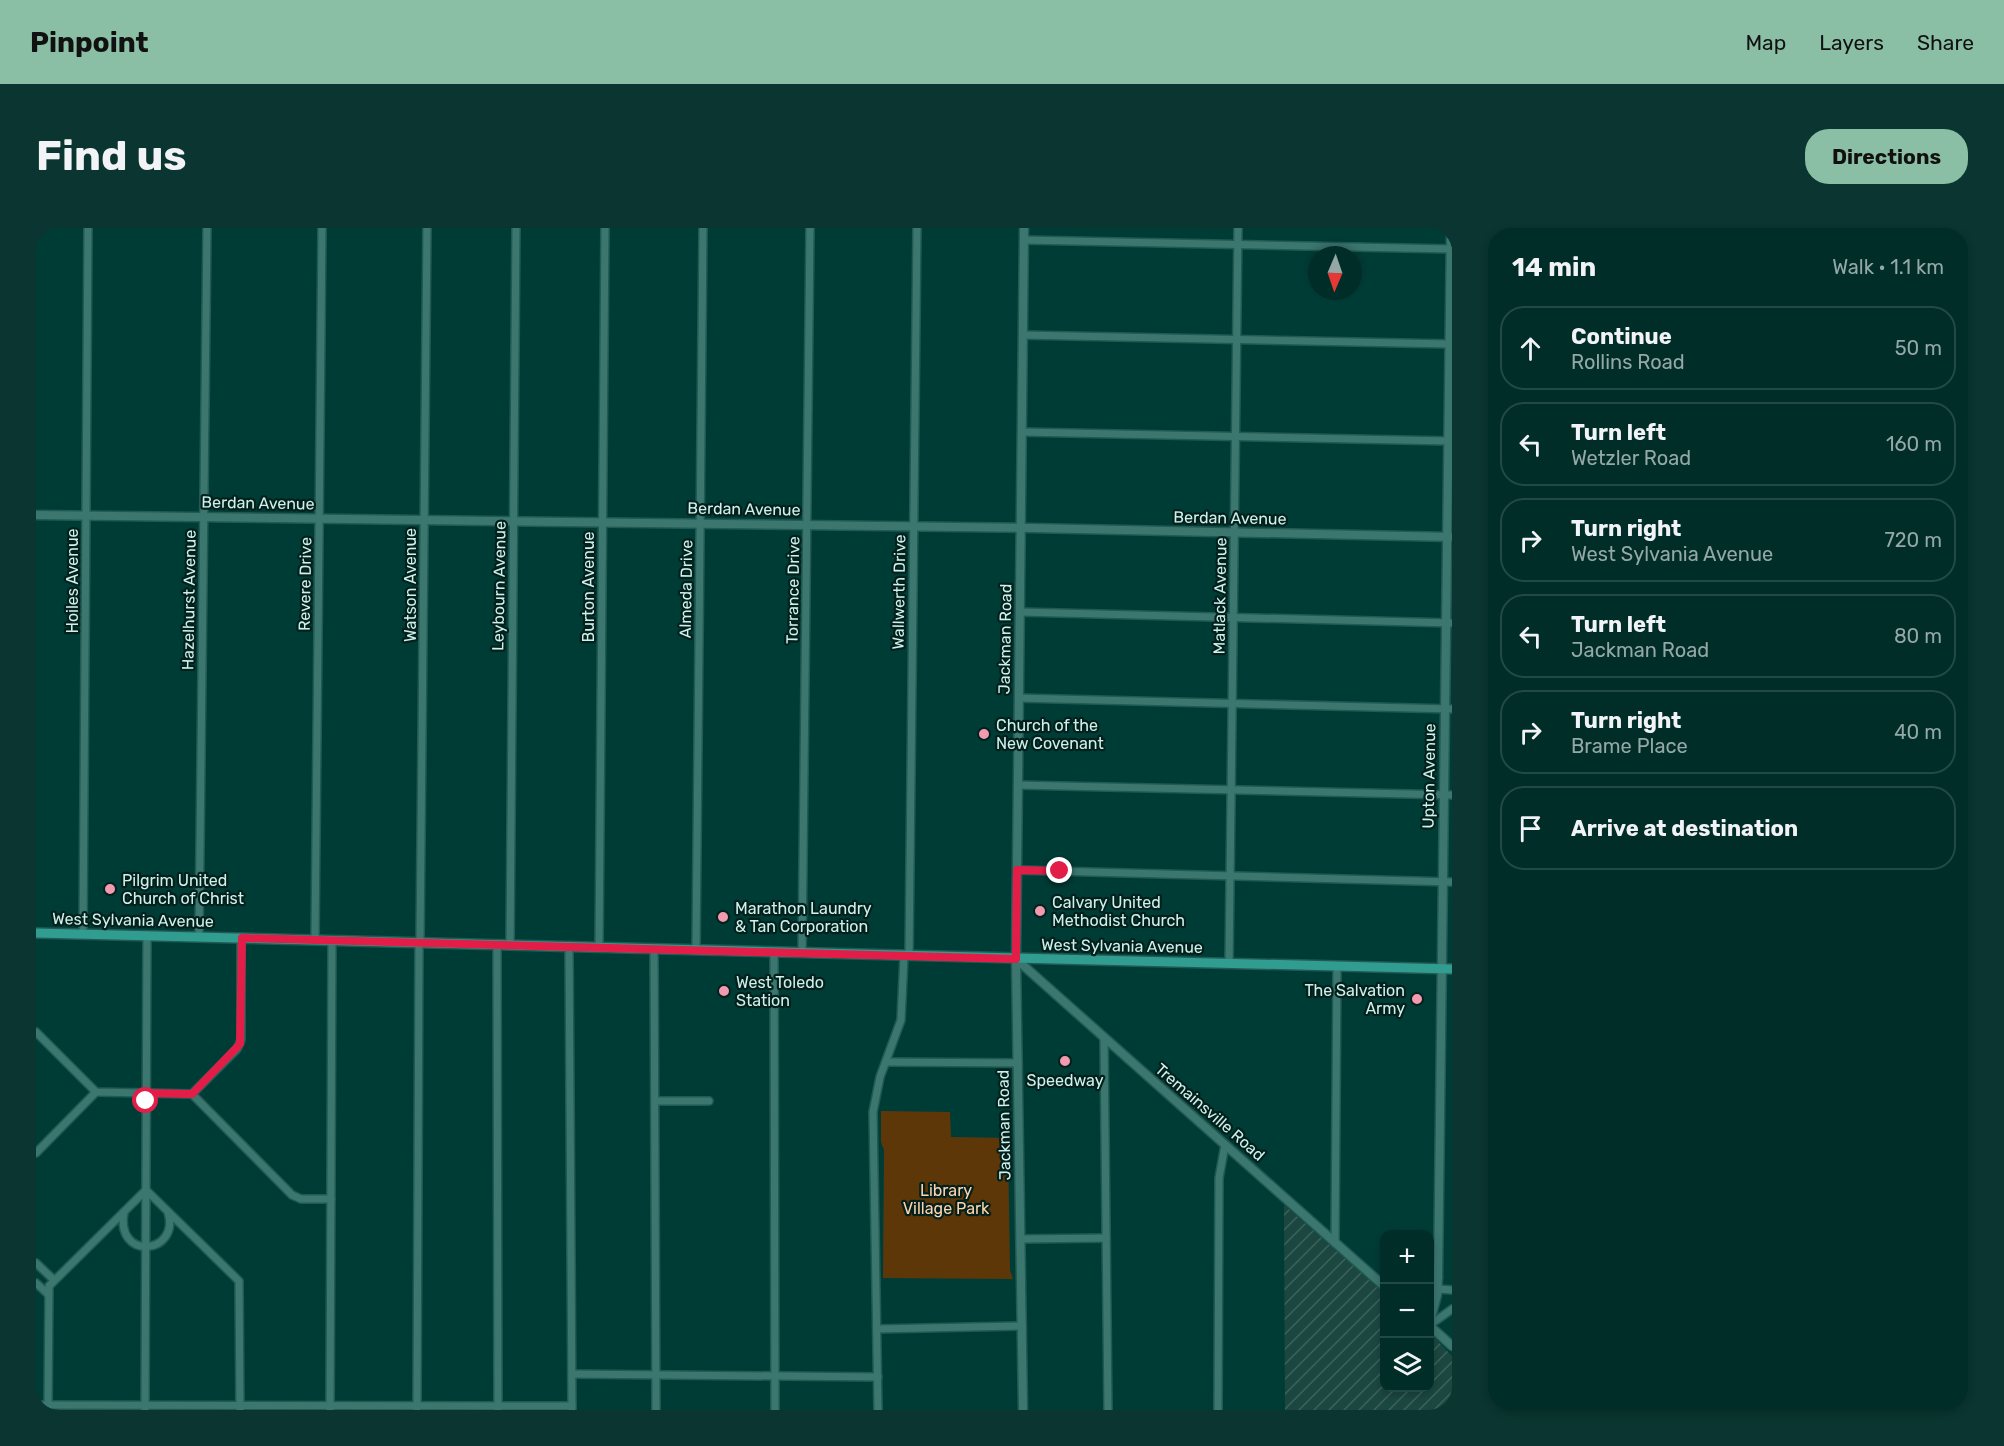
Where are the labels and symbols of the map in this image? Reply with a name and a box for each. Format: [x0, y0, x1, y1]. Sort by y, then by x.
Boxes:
north arrow [1308, 246, 1362, 300]
street label: Berdan Avenue [201, 493, 315, 513]
street label: Berdan Avenue [687, 499, 801, 519]
street label: Berdan Avenue [1173, 508, 1287, 528]
street label: Leybourn Avenue [488, 521, 510, 651]
street label: Hoiles Avenue [63, 528, 82, 634]
street label: Watson Avenue [401, 528, 420, 642]
street label: Hazelhurst Avenue [178, 530, 200, 670]
street label: Burton Avenue [579, 531, 598, 643]
street label: Wallwerth Drive [888, 534, 910, 650]
street label: Torrance Drive [783, 536, 803, 644]
street label: Revere Drive [295, 537, 315, 631]
street label: Matlack Avenue [1209, 537, 1231, 655]
street label: Almeda Drive [676, 540, 696, 638]
street label: Jackman Road [995, 584, 1015, 694]
place label: Church of the New Covenant [996, 716, 1104, 753]
street label: Upton Avenue [1419, 723, 1439, 829]
marker: Church of the New Covenant [977, 727, 991, 741]
route end [1046, 857, 1072, 883]
place label: Pilgrim United Church of Christ [122, 871, 244, 908]
marker: Pilgrim United Church of Christ [103, 882, 117, 896]
place label: Calvary United Methodist Church [1052, 893, 1185, 930]
place label: Marathon Laundry & Tan Corporation [735, 899, 872, 936]
marker: Calvary United Methodist Church [1033, 904, 1047, 918]
street label: West Sylvania Avenue [52, 909, 214, 931]
marker: Marathon Laundry & Tan Corporation [716, 910, 730, 924]
street label: West Sylvania Avenue [1041, 935, 1203, 957]
place label: West Toledo Station [736, 973, 824, 1010]
place label: The Salvation Army [1304, 981, 1405, 1018]
marker: West Toledo Station [717, 984, 731, 998]
marker: The Salvation Army [1410, 992, 1424, 1006]
marker: Speedway [1058, 1054, 1072, 1068]
street label: Tremainsville Road [1151, 1059, 1269, 1165]
street label: Jackman Road [994, 1070, 1014, 1180]
place label: Speedway [1027, 1071, 1104, 1090]
route start [132, 1087, 158, 1113]
park label: Library Village Park [903, 1181, 990, 1218]

